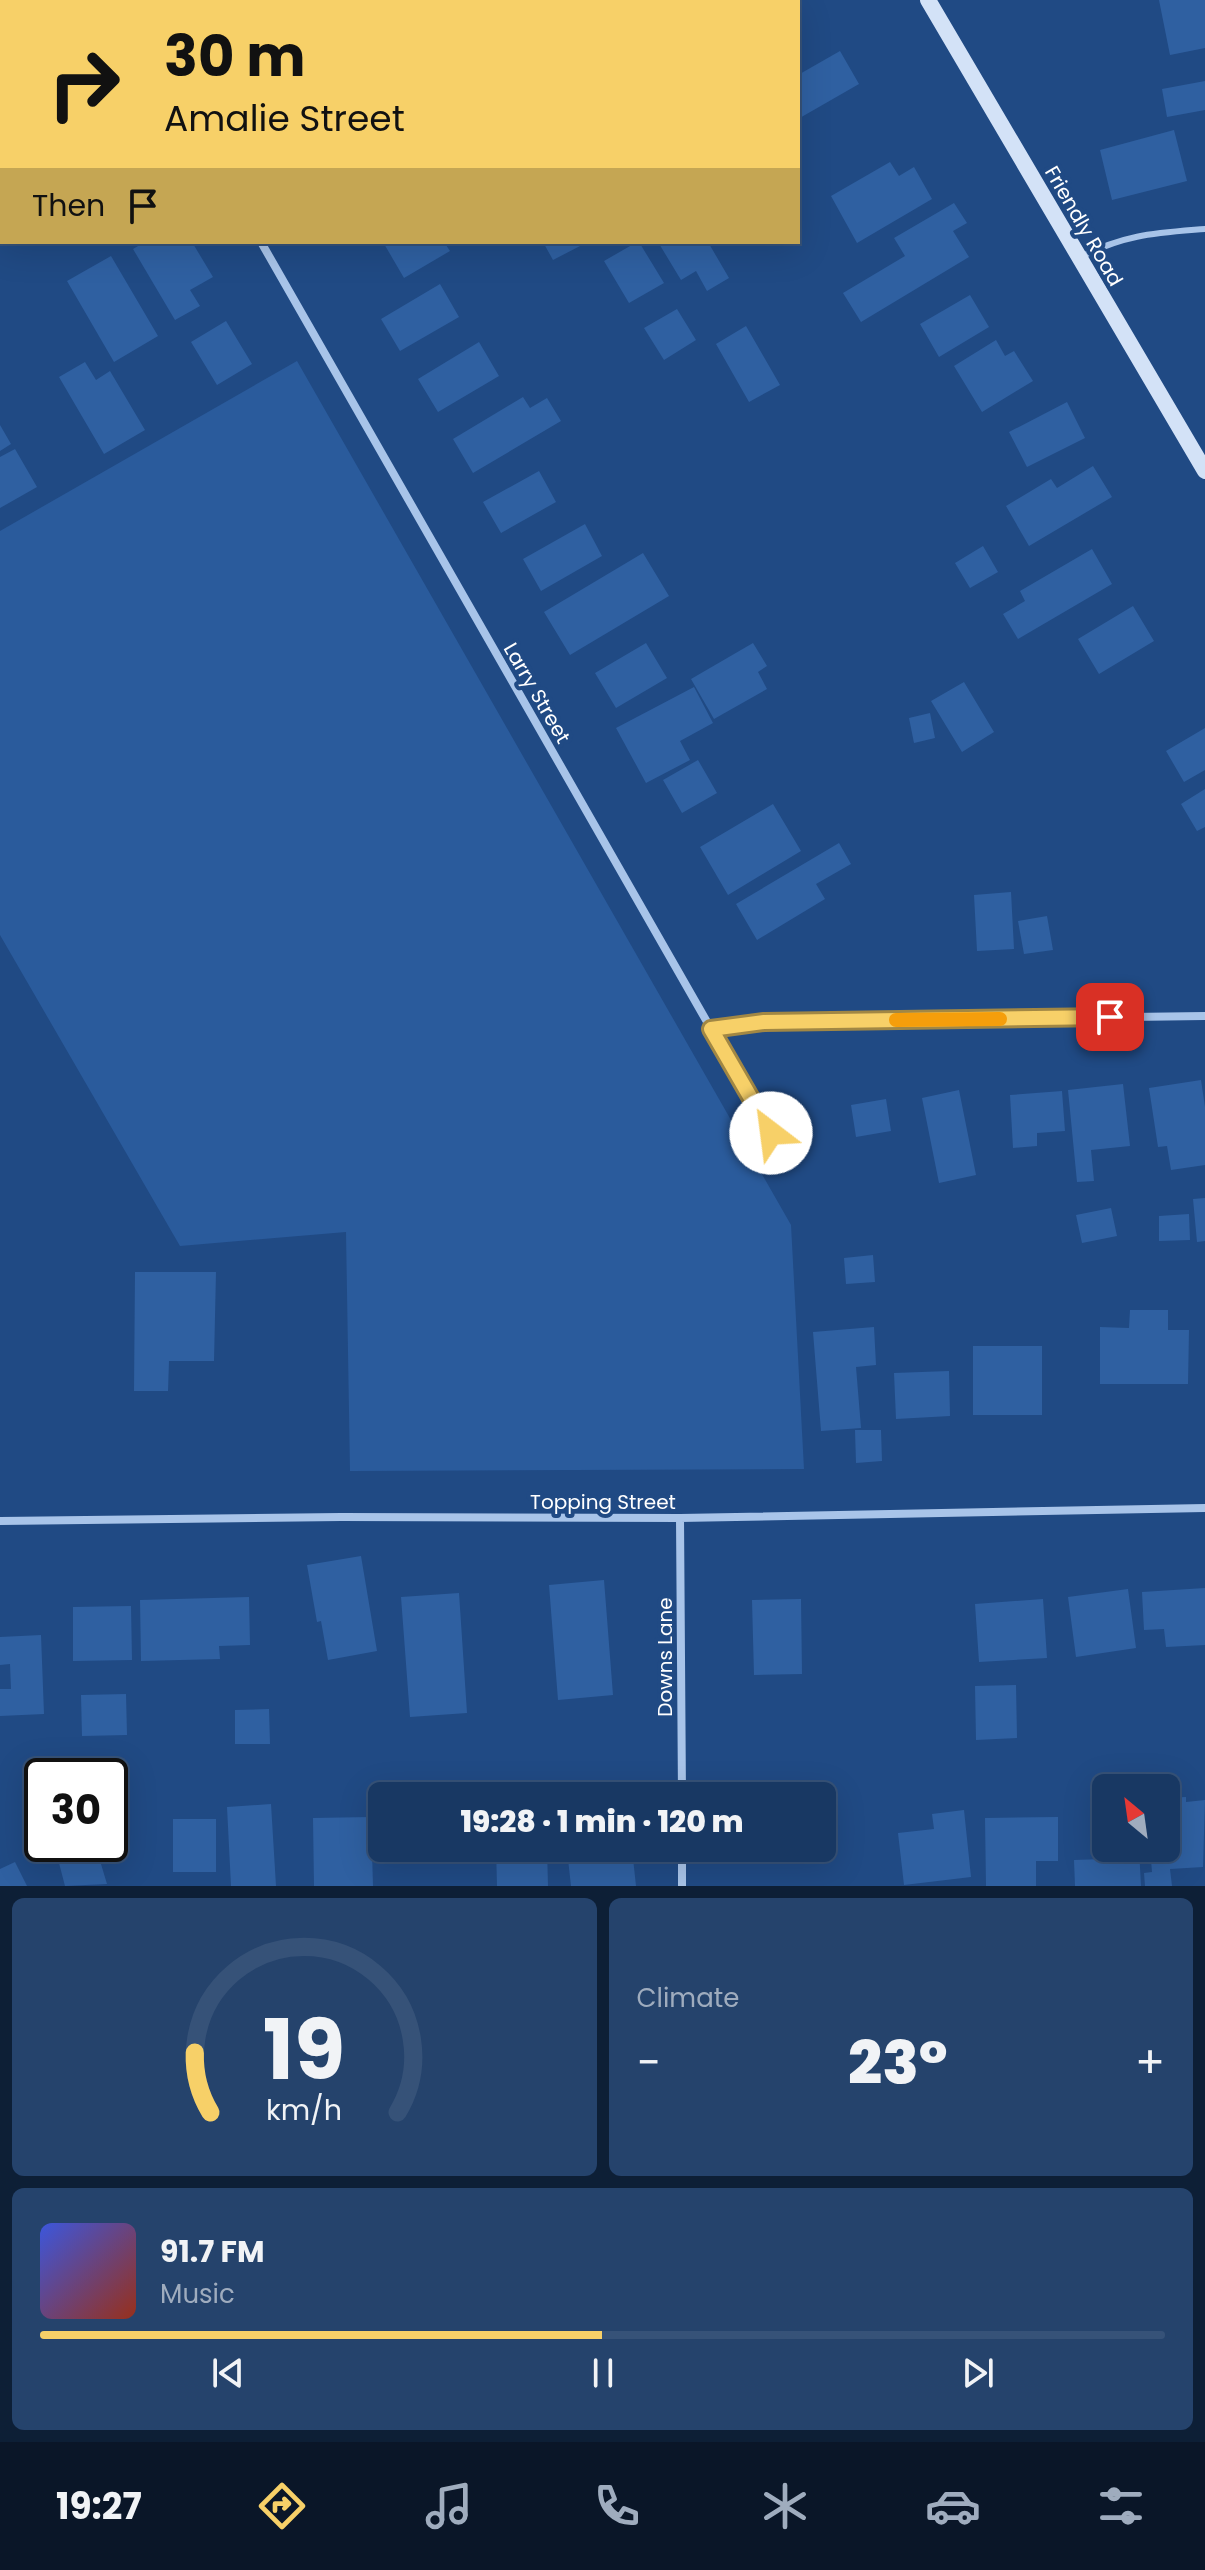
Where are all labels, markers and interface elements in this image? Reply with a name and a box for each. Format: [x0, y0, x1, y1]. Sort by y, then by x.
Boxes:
text: 30 m [164, 17, 306, 96]
icon: right [32, 32, 136, 136]
text: Amalie Street [164, 93, 405, 144]
street label: Friendly Road [1038, 161, 1130, 291]
text: Then [32, 184, 105, 227]
icon: arrive [121, 184, 165, 228]
street label: Larry Street [497, 637, 577, 749]
pin [1076, 983, 1144, 1051]
icon: arrive [1088, 995, 1132, 1039]
position arrow [729, 1091, 813, 1175]
street label: Topping Street [530, 1488, 676, 1516]
street label: Downs Lane [651, 1597, 679, 1717]
speed limit sign: 30 [24, 1758, 128, 1862]
north arrow [1092, 1774, 1180, 1862]
map controls [1092, 1774, 1180, 1862]
text: 19:28 · 1 min · 120 m [460, 1800, 744, 1843]
text: Climate [637, 1980, 739, 2016]
text: 19 [263, 1992, 345, 2108]
text: 23° [848, 2021, 948, 2105]
text: − [637, 2032, 661, 2093]
text: + [1135, 2032, 1165, 2093]
text: km/h [266, 2090, 342, 2130]
text: 91.7 FM [160, 2230, 265, 2273]
text: Music [160, 2276, 235, 2312]
icon: previous [206, 2351, 250, 2395]
icon: pause [581, 2351, 625, 2395]
icon: next [956, 2351, 1000, 2395]
icon: directions [254, 2478, 310, 2534]
icon: music [421, 2478, 477, 2534]
icon: phone [589, 2478, 645, 2534]
icon: climate [757, 2478, 813, 2534]
icon: car [925, 2478, 981, 2534]
icon: filters [1093, 2478, 1149, 2534]
text: 19:27 [56, 2481, 142, 2532]

